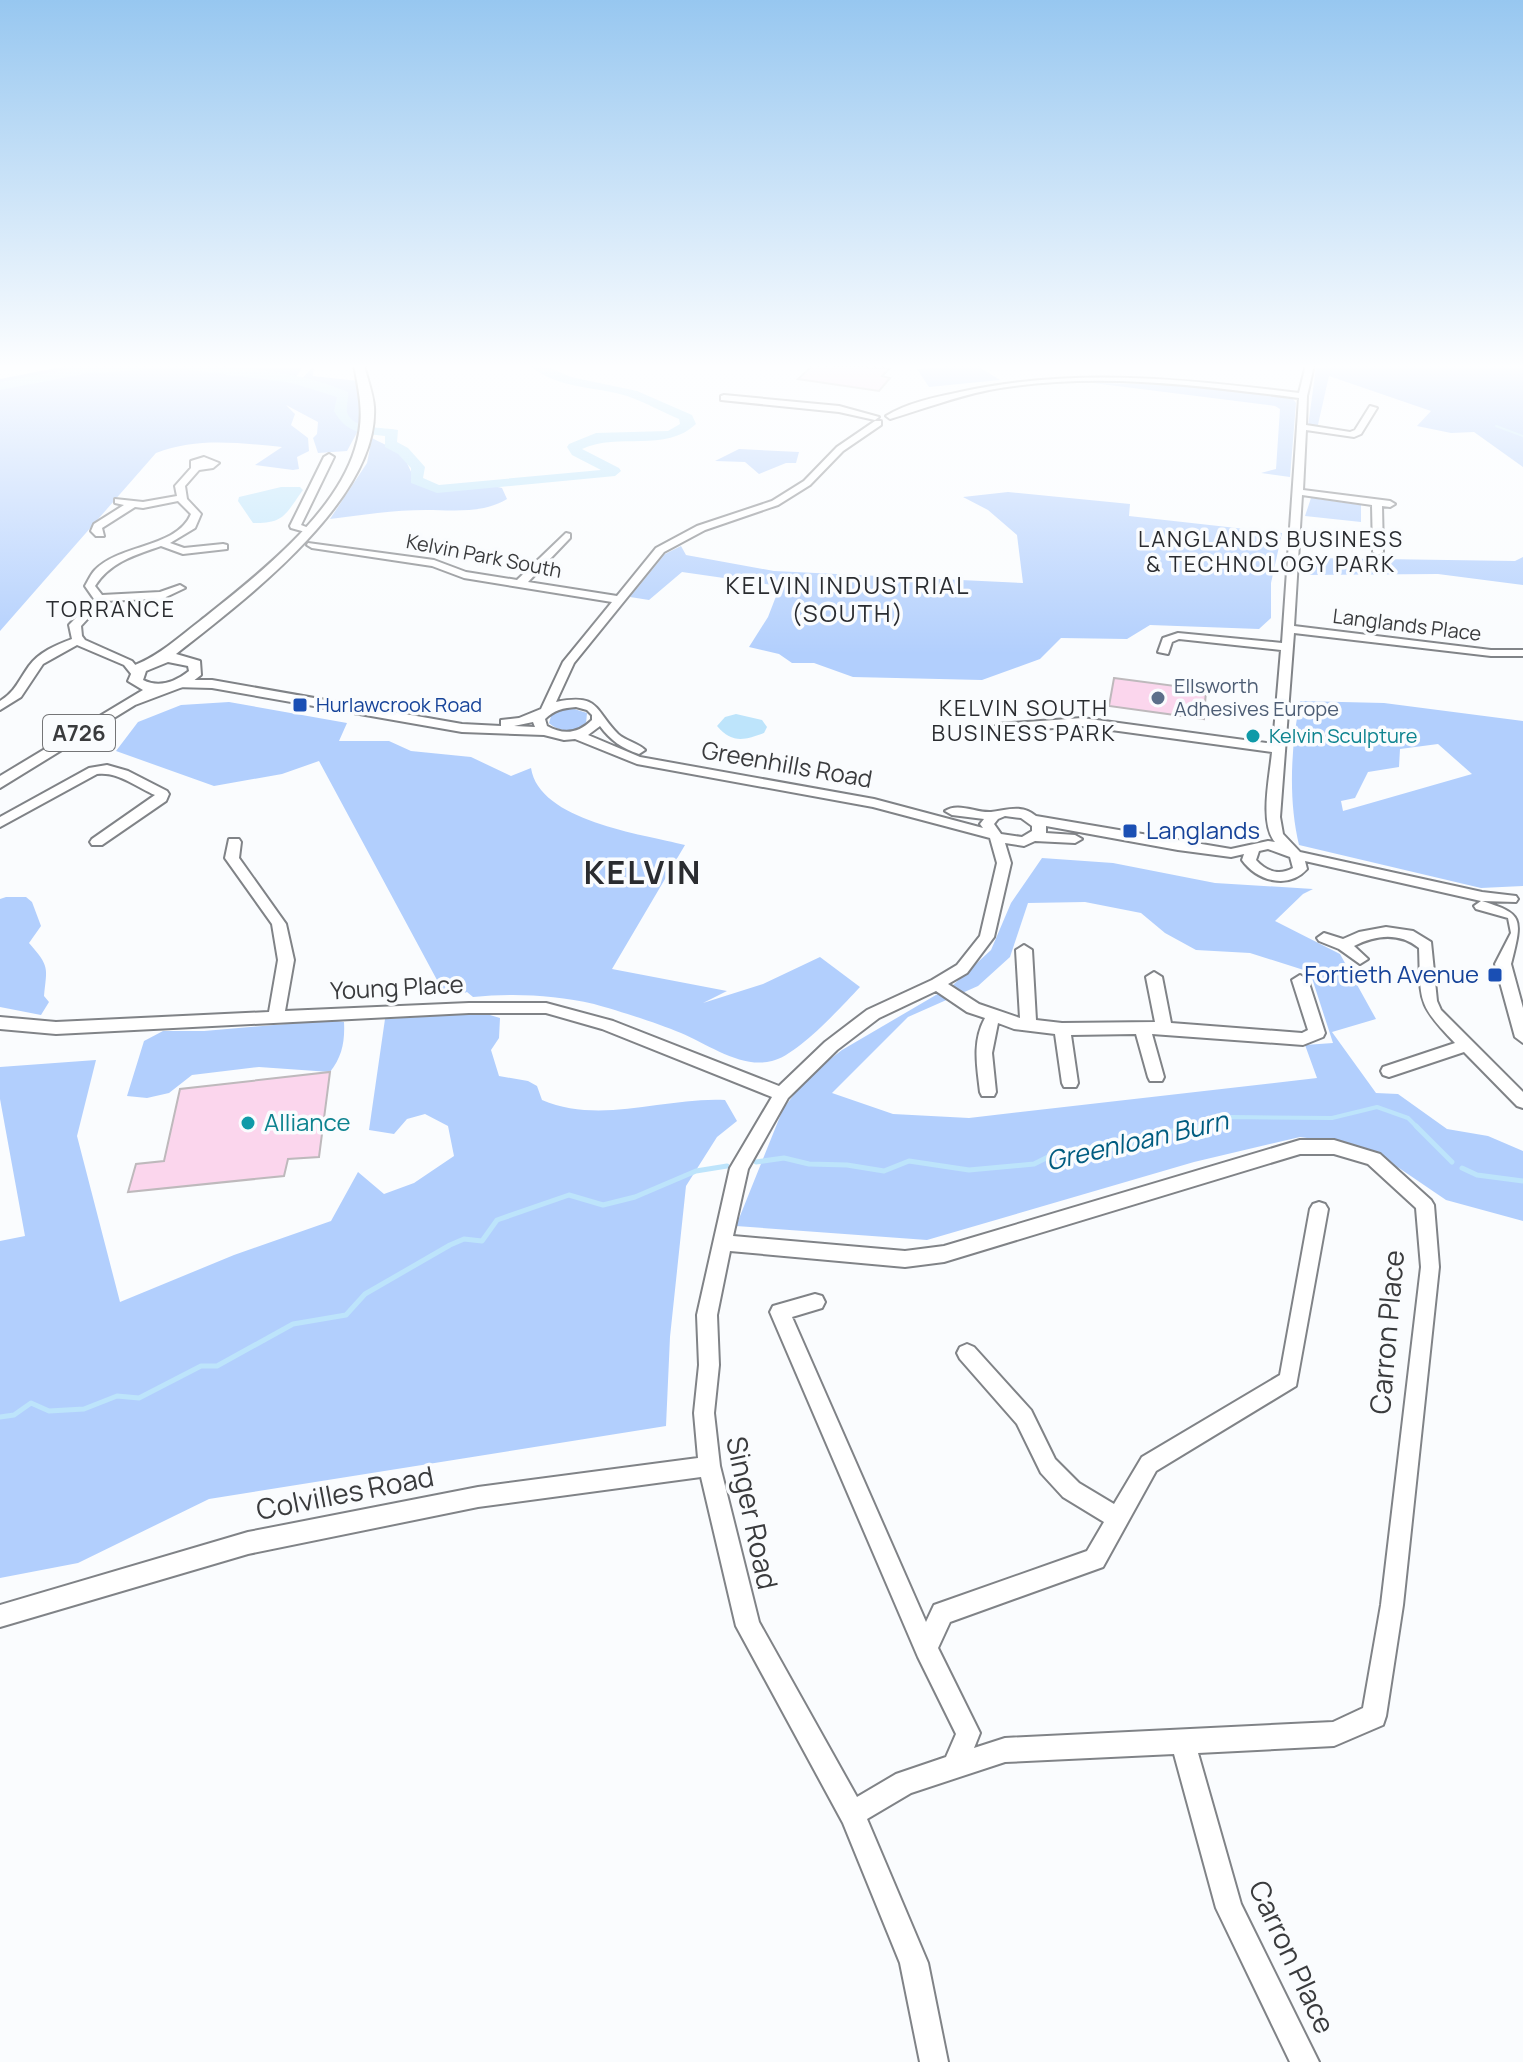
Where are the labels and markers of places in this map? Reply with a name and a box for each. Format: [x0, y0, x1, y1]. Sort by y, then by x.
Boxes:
place label: Ellsworth Adhesives Europe [1174, 672, 1339, 722]
marker: Ellsworth Adhesives Europe [1149, 689, 1167, 707]
place label: Hurlawcrook Road [316, 691, 482, 718]
marker: Hurlawcrook Road [291, 696, 309, 714]
place label: Kelvin Sculpture [1269, 722, 1418, 749]
marker: Kelvin Sculpture [1244, 727, 1262, 745]
place label: Langlands [1146, 813, 1260, 846]
marker: Langlands [1121, 822, 1139, 840]
place label: Fortieth Avenue [1304, 957, 1479, 990]
marker: Fortieth Avenue [1486, 966, 1504, 984]
place label: Alliance [264, 1105, 350, 1138]
marker: Alliance [239, 1114, 257, 1132]

